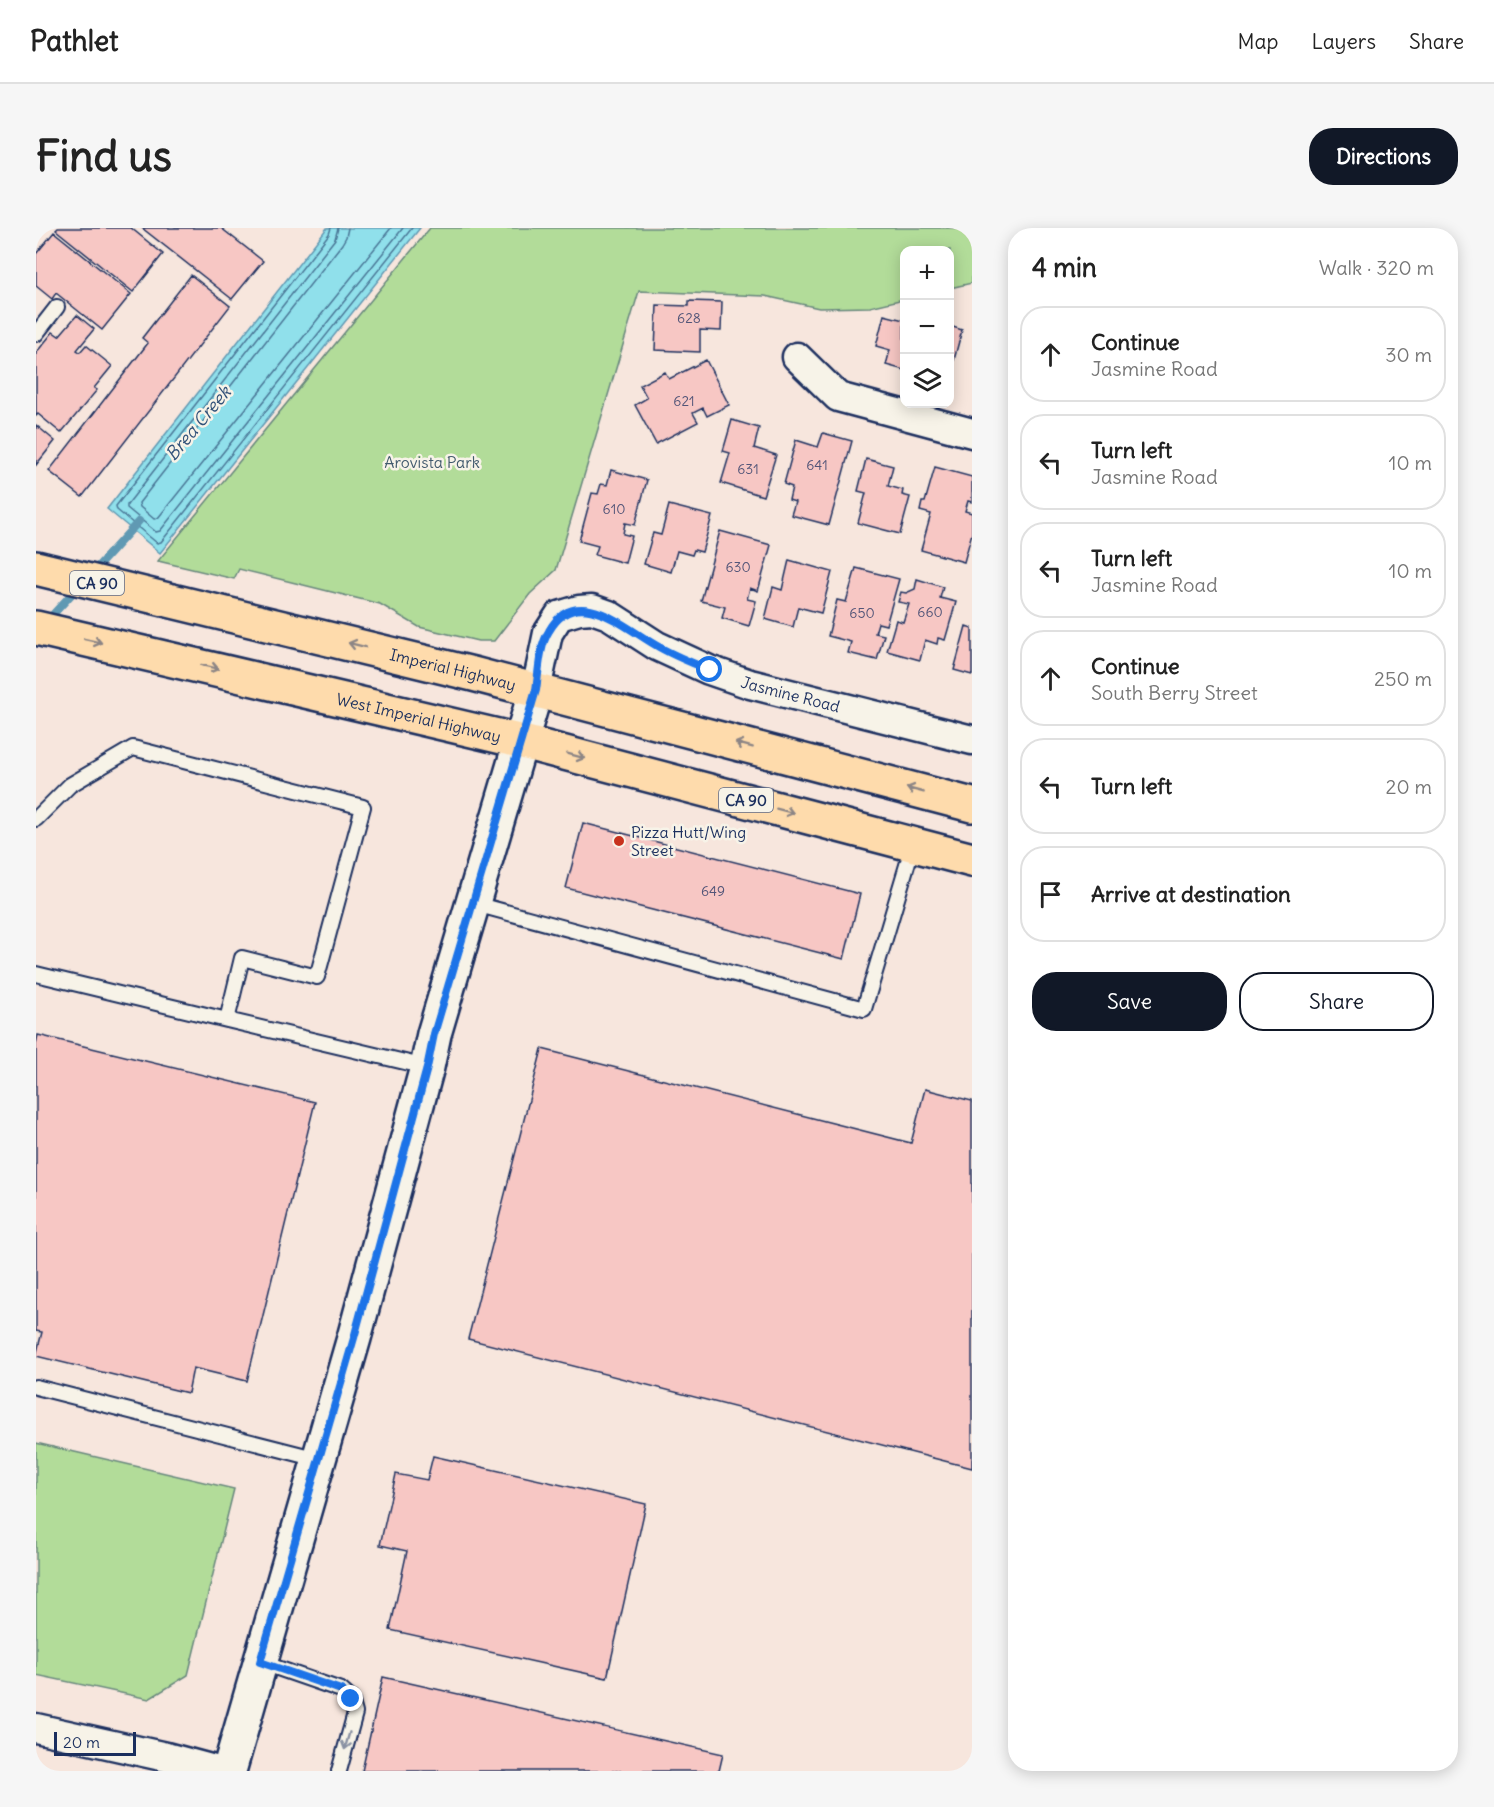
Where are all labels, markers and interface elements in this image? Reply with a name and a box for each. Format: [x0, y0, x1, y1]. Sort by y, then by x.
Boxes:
text: Pathlet [30, 23, 119, 59]
text: Map [1238, 28, 1278, 55]
text: Layers [1311, 28, 1376, 55]
text: Share [1409, 28, 1464, 55]
button: Directions [1309, 128, 1458, 185]
text: Find us [36, 130, 172, 182]
map controls [900, 246, 954, 408]
button: + [900, 246, 954, 300]
text: 4 min [1032, 251, 1097, 284]
text: Walk · 320 m [1319, 255, 1434, 280]
button: − [900, 300, 954, 354]
house number: 628 [677, 309, 701, 327]
text: Continue [1091, 328, 1180, 356]
icon: ahead [1034, 338, 1067, 371]
text: 30 m [1385, 342, 1432, 367]
button: layers [900, 354, 954, 408]
text: Jasmine Road [1091, 356, 1218, 381]
water label: Brea Creek [160, 380, 237, 465]
house number: 621 [673, 392, 695, 410]
text: Turn left [1091, 436, 1172, 464]
icon: left [1034, 446, 1067, 479]
text: 10 m [1389, 450, 1432, 475]
park label: Arovista Park [384, 452, 480, 472]
house number: 641 [806, 456, 828, 474]
house number: 631 [737, 460, 759, 478]
text: Jasmine Road [1091, 464, 1218, 489]
house number: 610 [603, 500, 625, 518]
text: Turn left [1091, 544, 1172, 572]
icon: left [1034, 554, 1067, 587]
house number: 630 [725, 558, 751, 576]
text: 10 m [1389, 558, 1432, 583]
road number: CA 90 [70, 571, 124, 595]
text: Jasmine Road [1091, 572, 1218, 597]
house number: 660 [917, 603, 943, 621]
house number: 650 [849, 604, 875, 622]
one-way arrow [83, 636, 102, 647]
one-way arrow [347, 639, 366, 651]
street label: Imperial Highway [388, 644, 518, 695]
text: Continue [1091, 652, 1180, 680]
route start [696, 656, 722, 682]
one-way arrow [200, 662, 219, 674]
icon: ahead [1034, 662, 1067, 695]
text: 250 m [1374, 666, 1432, 691]
street label: Jasmine Road [738, 672, 842, 716]
text: South Berry Street [1091, 680, 1258, 705]
street label: West Imperial Highway [334, 689, 503, 746]
one-way arrow [735, 738, 754, 750]
one-way arrow [566, 750, 585, 762]
icon: left [1034, 770, 1067, 803]
text: Turn left [1091, 772, 1172, 800]
text: 20 m [1386, 774, 1432, 799]
one-way arrow [906, 784, 925, 795]
road number: CA 90 [719, 788, 773, 812]
one-way arrow [775, 805, 794, 817]
place label: Pizza Hutt/Wing Street [631, 822, 746, 860]
marker: Pizza Hutt/Wing Street [612, 834, 626, 848]
icon: arrive [1034, 878, 1067, 911]
text: Arrive at destination [1091, 880, 1291, 908]
house number: 649 [701, 882, 725, 900]
button: Save [1032, 972, 1227, 1031]
button: Share [1239, 972, 1434, 1031]
route end [337, 1685, 363, 1711]
scale bar [54, 1729, 136, 1756]
one-way arrow [341, 1731, 352, 1750]
text: 20 m [63, 1732, 100, 1752]

